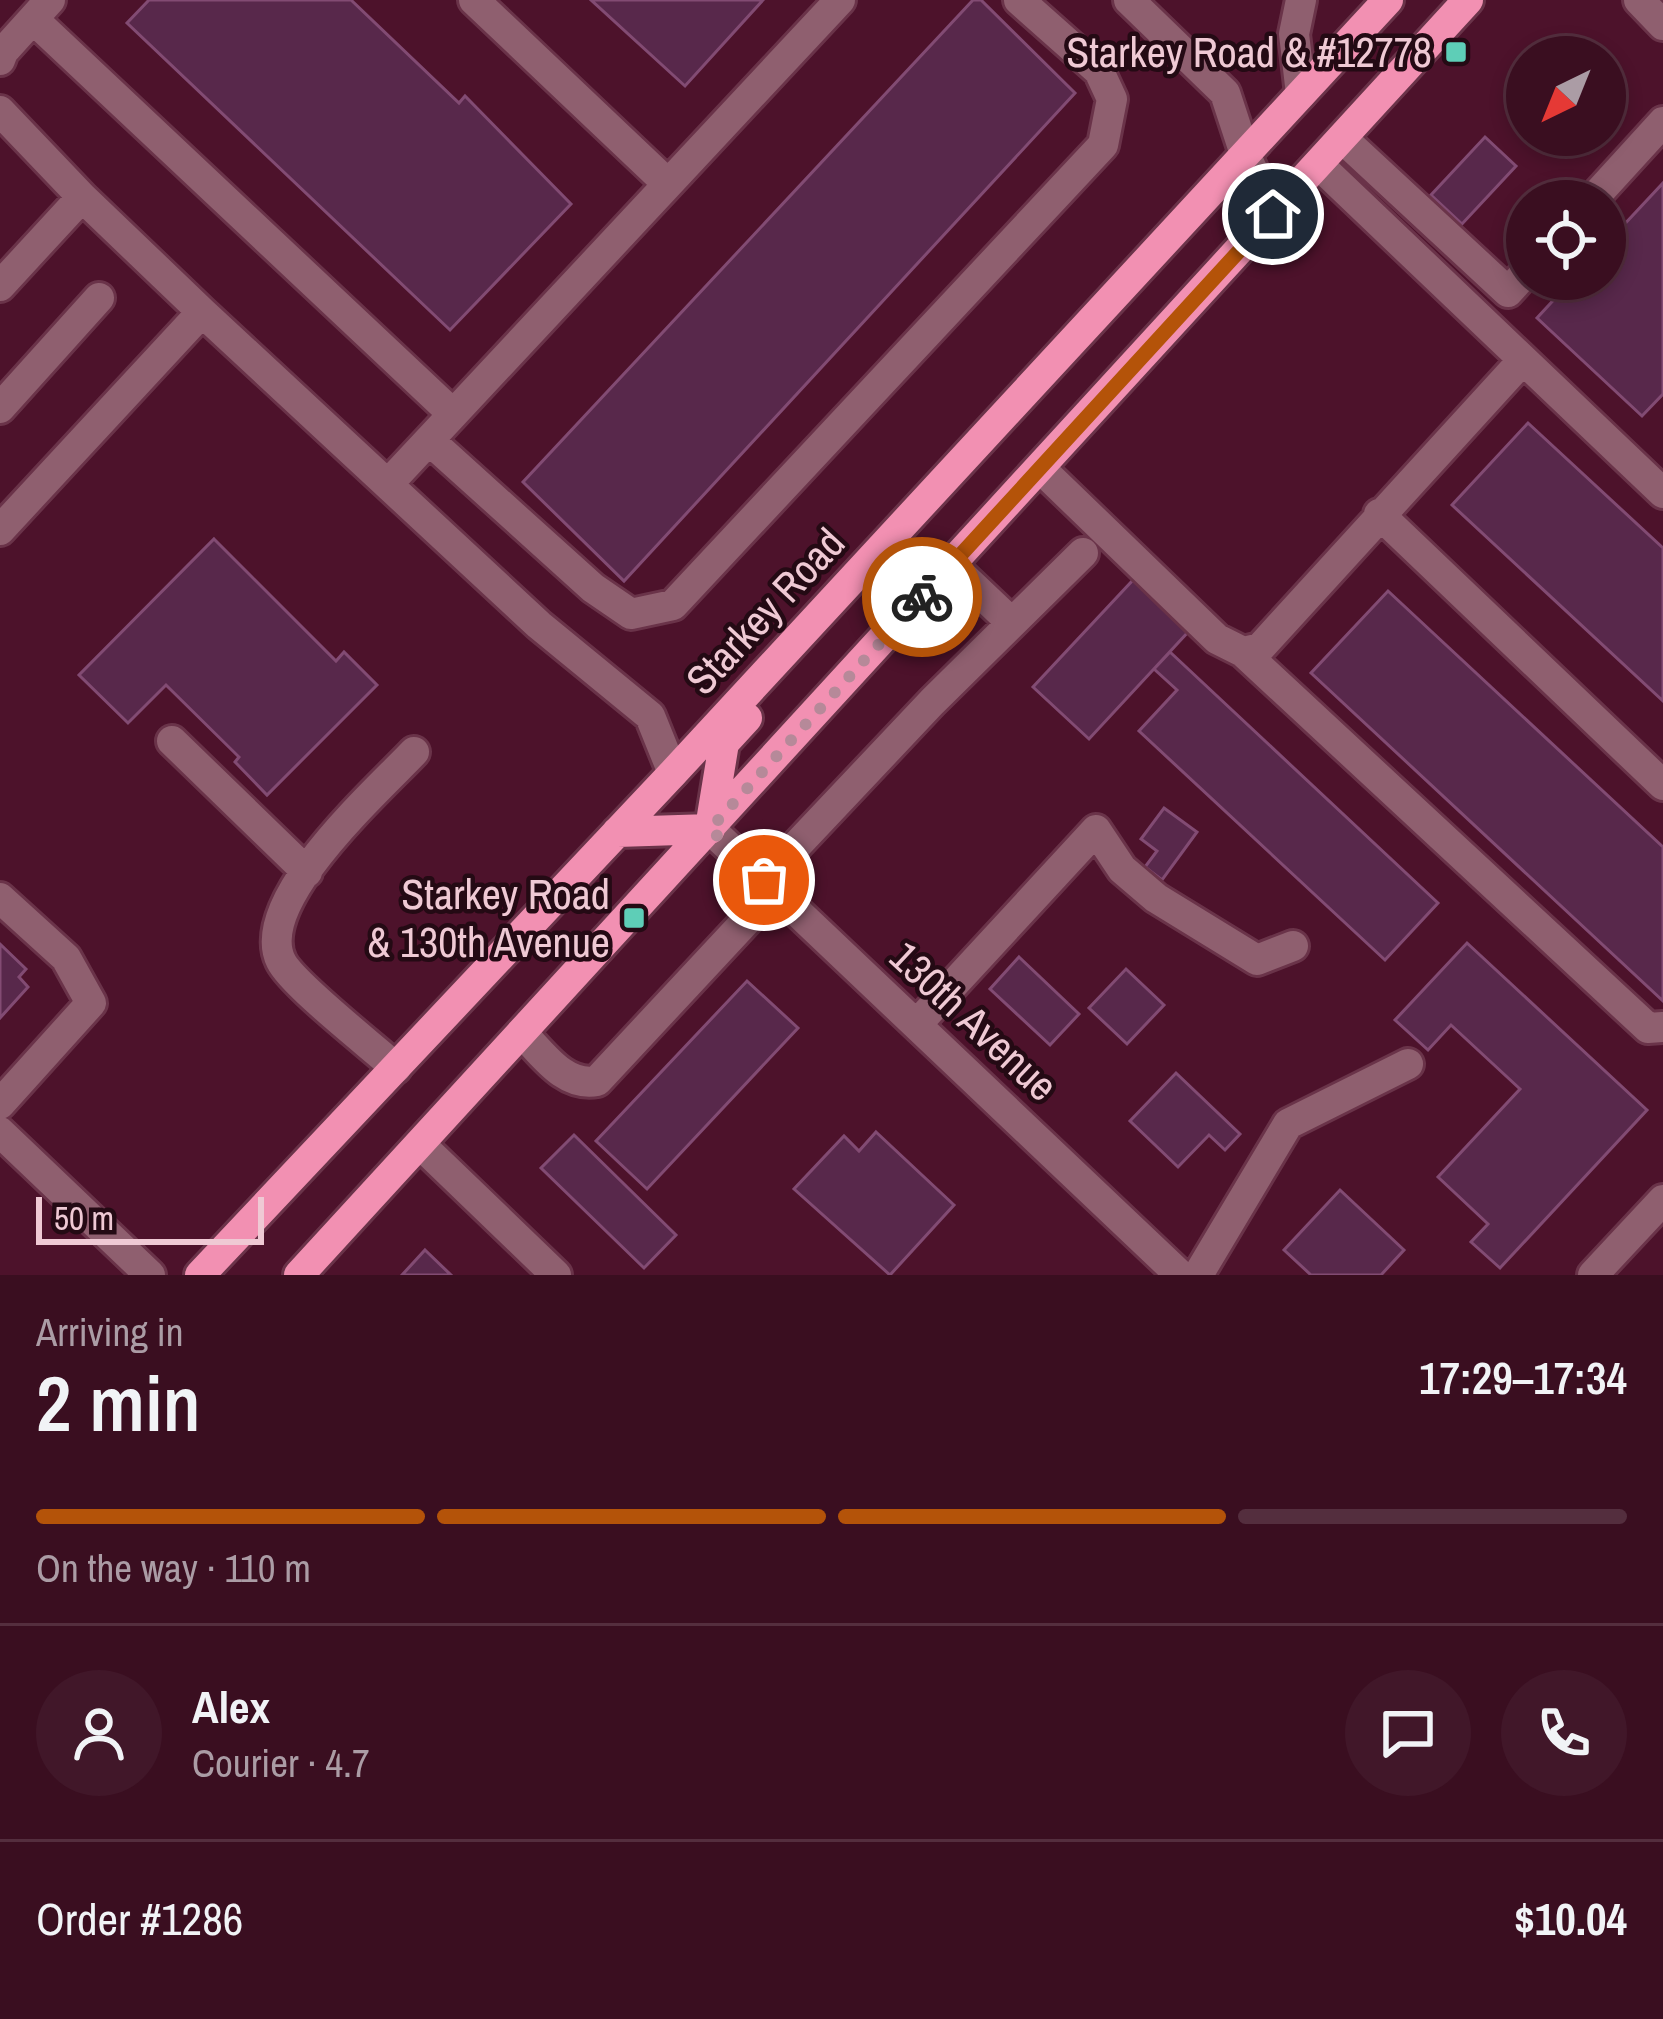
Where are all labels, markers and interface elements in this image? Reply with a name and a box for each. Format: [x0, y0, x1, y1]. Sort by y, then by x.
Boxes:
place label: Starkey Road & #12778 [1066, 24, 1432, 80]
north arrow [1506, 36, 1626, 156]
map controls [1506, 36, 1626, 300]
marker: Starkey Road & #12778 [1443, 39, 1469, 65]
pin [1222, 163, 1324, 265]
button: locate [1506, 180, 1626, 300]
icon: home [1240, 181, 1306, 247]
street label: Starkey Road [673, 516, 857, 706]
courier [862, 537, 982, 657]
icon: bike [889, 564, 955, 630]
pin [713, 829, 815, 931]
icon: bag [731, 847, 797, 913]
place label: Starkey Road & 130th Avenue [367, 866, 610, 970]
marker: Starkey Road & 130th Avenue [621, 905, 647, 931]
street label: 130th Avenue [878, 929, 1070, 1113]
scale bar [36, 1191, 264, 1244]
text: 50 m [54, 1196, 114, 1240]
text: Arriving in [36, 1306, 184, 1358]
text: 17:29–17:34 [1419, 1347, 1627, 1408]
text: 2 min [36, 1350, 201, 1455]
text: On the way · 110 m [36, 1542, 311, 1594]
button: person [36, 1670, 162, 1796]
button: chat [1345, 1670, 1471, 1796]
button: phone [1501, 1670, 1627, 1796]
text: Alex [192, 1676, 270, 1737]
text: Courier · 4.7 [192, 1737, 370, 1789]
text: Order #1286 [36, 1888, 243, 1949]
text: $10.04 [1514, 1888, 1627, 1949]

